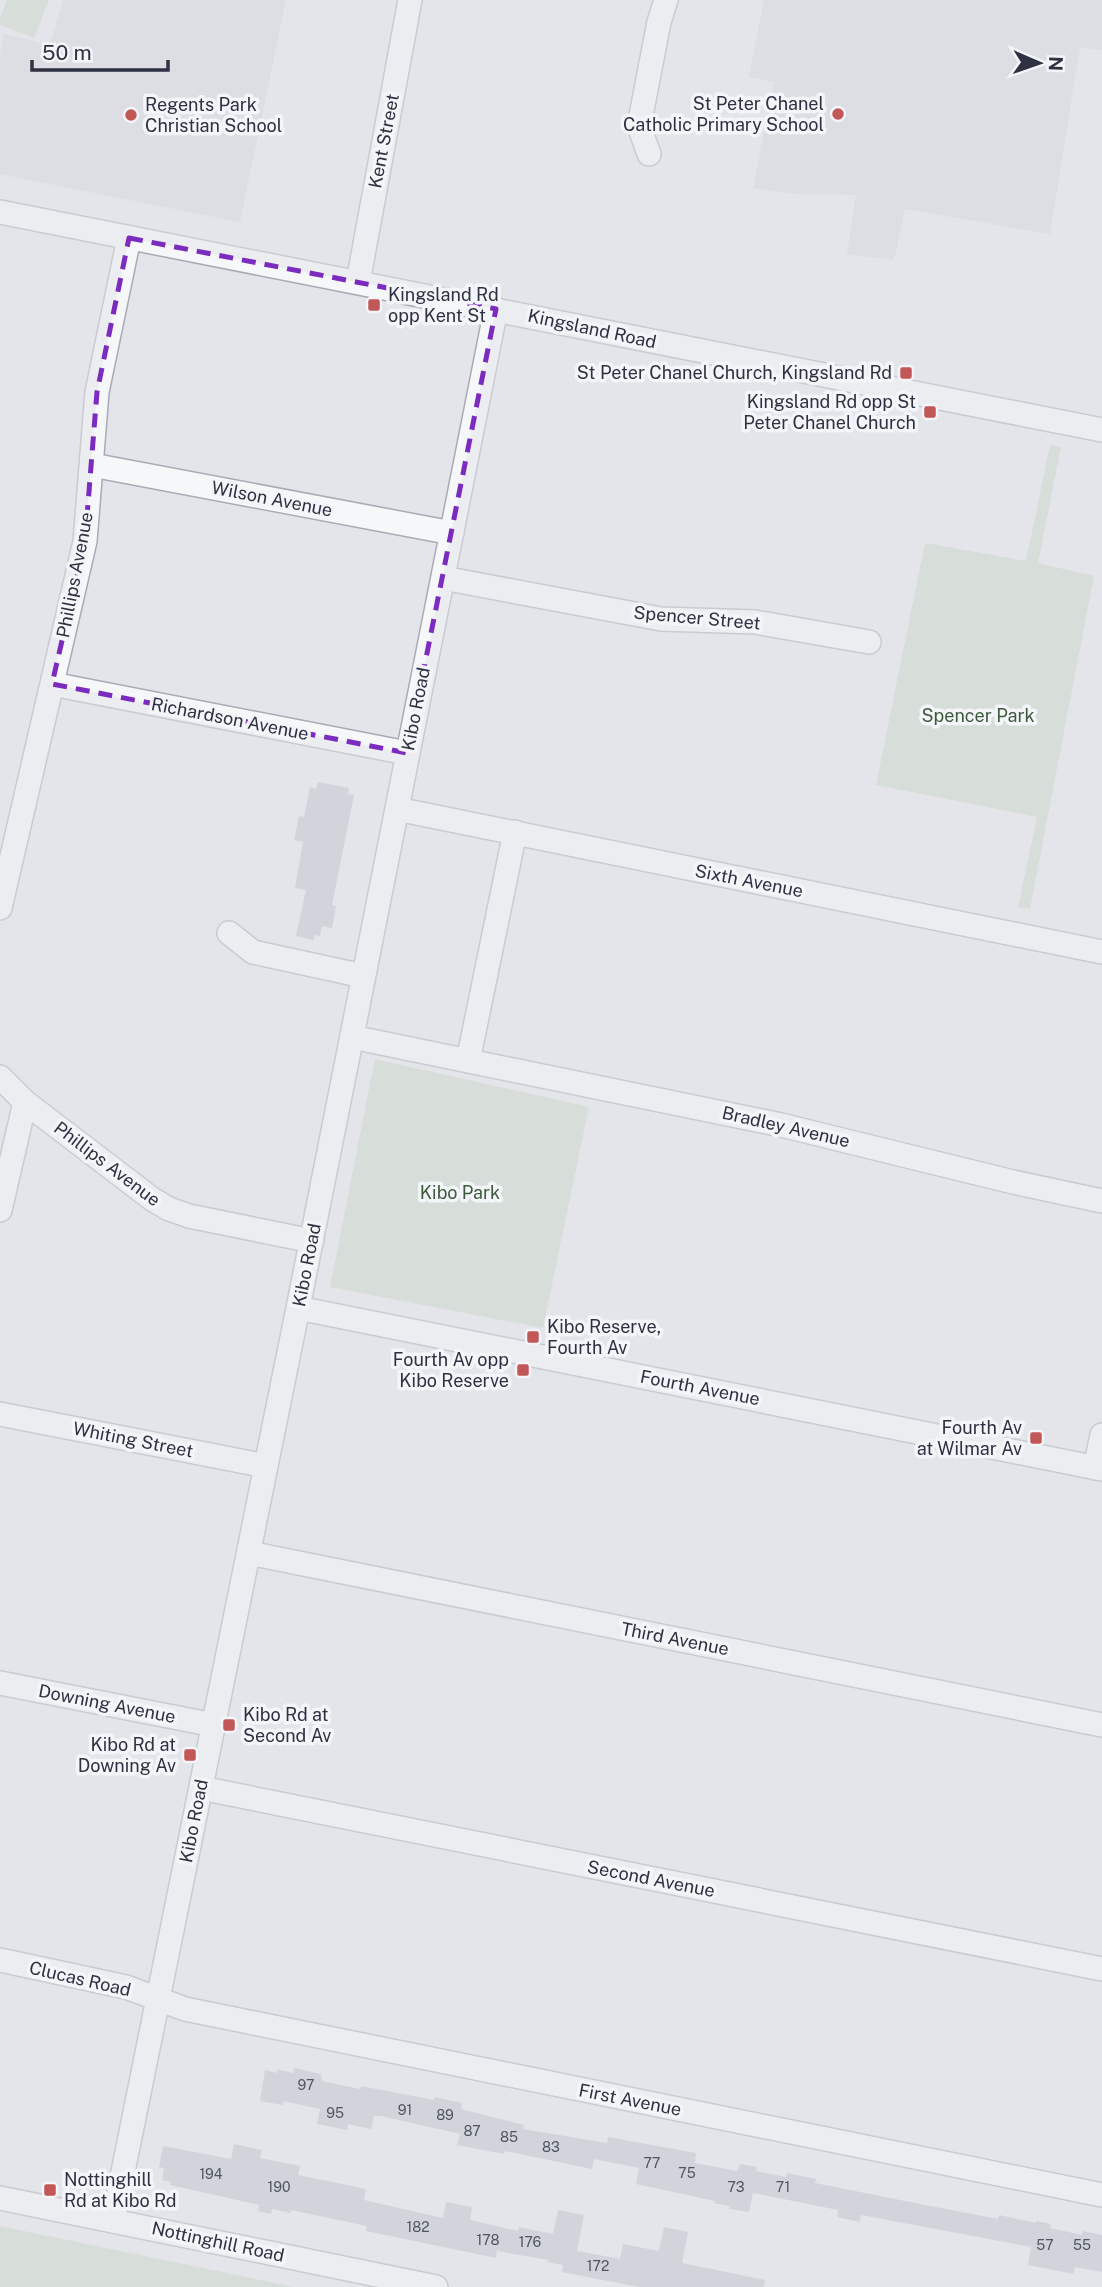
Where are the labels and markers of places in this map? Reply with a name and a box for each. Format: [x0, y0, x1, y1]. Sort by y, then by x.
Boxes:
place label: St Peter Chanel Catholic Primary School [623, 93, 824, 135]
place label: Regents Park Christian School [145, 94, 282, 136]
marker: St Peter Chanel Catholic Primary School [830, 106, 846, 122]
marker: Regents Park Christian School [123, 107, 139, 123]
place label: Kingsland Rd opp Kent St [388, 284, 499, 326]
marker: Kingsland Rd opp Kent St [366, 297, 382, 313]
place label: St Peter Chanel Church, Kingsland Rd [577, 362, 892, 383]
marker: St Peter Chanel Church, Kingsland Rd [898, 365, 914, 381]
place label: Kingsland Rd opp St Peter Chanel Church [743, 391, 916, 433]
marker: Kingsland Rd opp St Peter Chanel Church [922, 404, 938, 420]
place label: Kibo Reserve, Fourth Av [547, 1316, 661, 1358]
marker: Kibo Reserve, Fourth Av [525, 1329, 541, 1345]
place label: Fourth Av opp Kibo Reserve [393, 1349, 509, 1391]
marker: Fourth Av opp Kibo Reserve [515, 1362, 531, 1378]
place label: Fourth Av at Wilmar Av [917, 1417, 1022, 1459]
marker: Fourth Av at Wilmar Av [1028, 1430, 1044, 1446]
place label: Kibo Rd at Second Av [243, 1704, 331, 1746]
marker: Kibo Rd at Second Av [221, 1717, 237, 1733]
place label: Kibo Rd at Downing Av [78, 1734, 176, 1776]
marker: Kibo Rd at Downing Av [182, 1747, 198, 1763]
place label: Nottinghill Rd at Kibo Rd [64, 2169, 177, 2211]
marker: Nottinghill Rd at Kibo Rd [42, 2182, 58, 2198]

